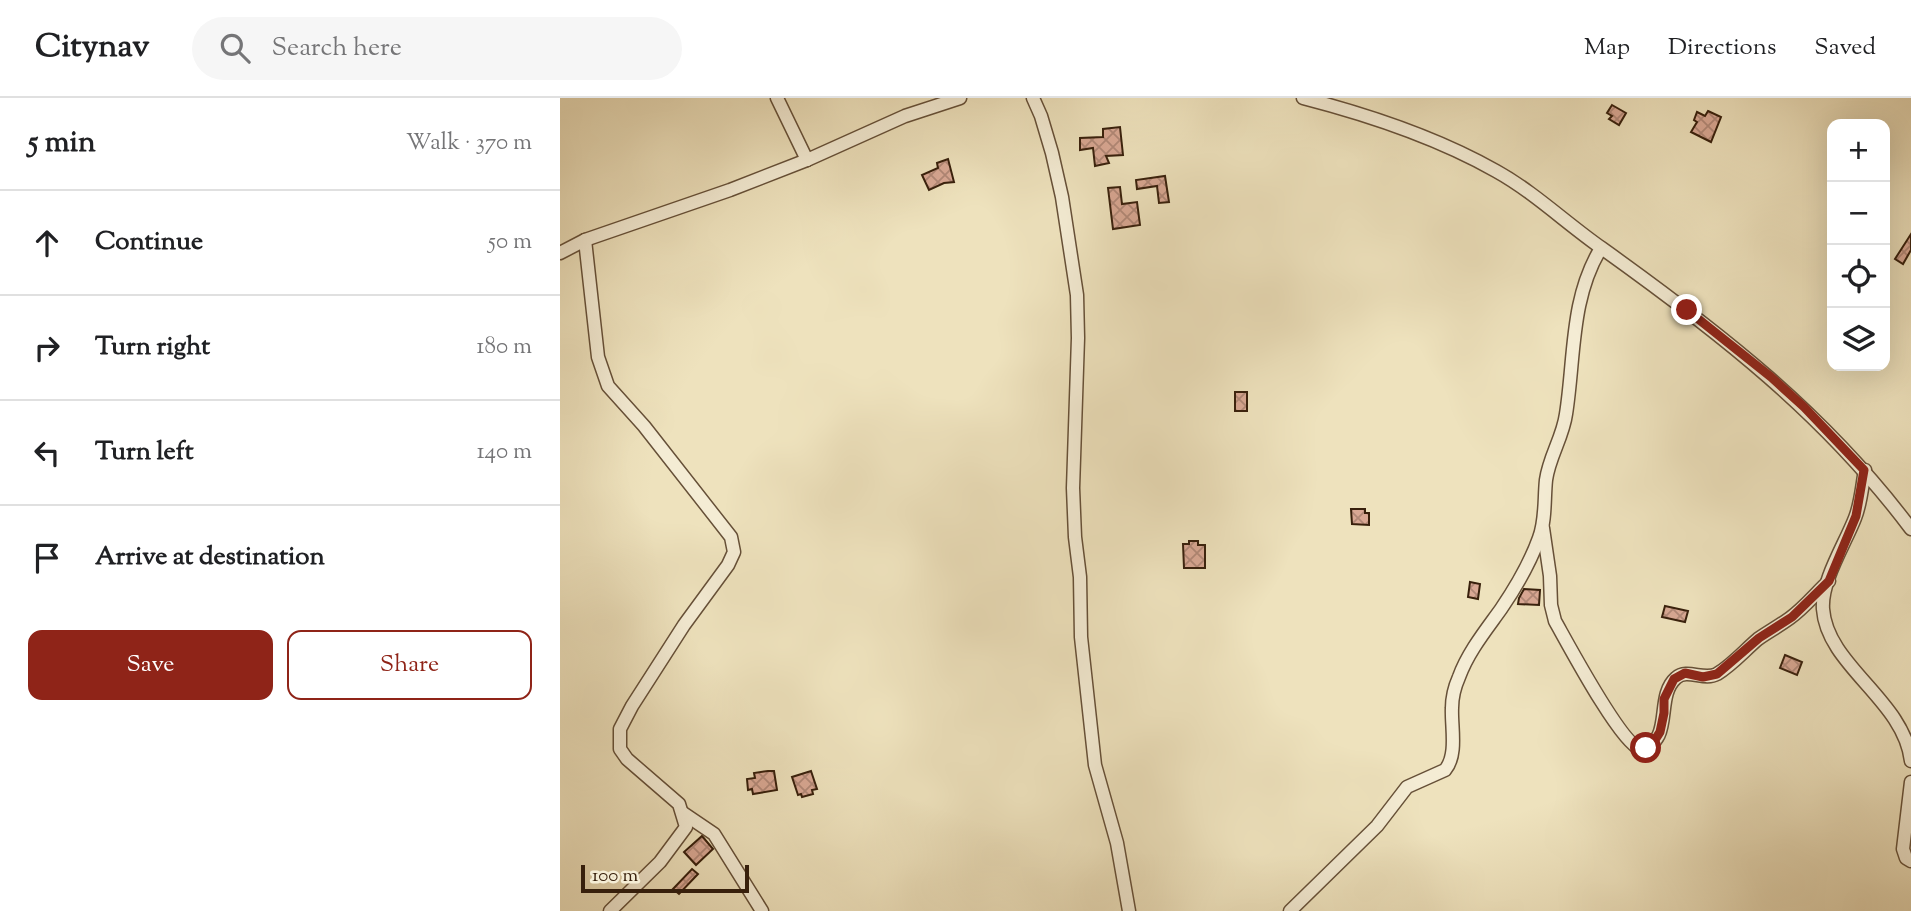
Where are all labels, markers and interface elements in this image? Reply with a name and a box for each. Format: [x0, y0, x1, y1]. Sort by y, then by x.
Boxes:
search box [192, 17, 682, 80]
text: Citynav [35, 24, 150, 72]
icon: search [216, 29, 254, 67]
text: Search here [272, 30, 402, 67]
text: Map [1584, 31, 1630, 65]
text: Directions [1668, 31, 1776, 65]
text: Saved [1814, 31, 1876, 65]
map controls [1827, 119, 1890, 371]
button: + [1827, 119, 1890, 182]
text: 5 min [28, 122, 96, 165]
text: Walk · 370 m [406, 127, 532, 160]
button: − [1827, 182, 1890, 245]
icon: ahead [28, 224, 66, 262]
text: Continue [95, 224, 203, 261]
text: 50 m [488, 226, 532, 259]
button: locate [1827, 245, 1890, 308]
route end [1671, 294, 1702, 325]
button: layers [1827, 308, 1890, 371]
icon: right [28, 329, 66, 367]
text: Turn right [95, 329, 210, 366]
text: 180 m [477, 331, 532, 364]
icon: left [28, 434, 66, 472]
text: Turn left [95, 434, 194, 471]
text: 140 m [477, 436, 532, 469]
icon: arrive [28, 539, 66, 577]
text: Arrive at destination [95, 539, 325, 576]
button: Save [28, 630, 273, 700]
button: Share [287, 630, 532, 700]
route start [1630, 732, 1661, 763]
scale bar [581, 862, 749, 894]
text: 100 m [592, 863, 638, 890]

